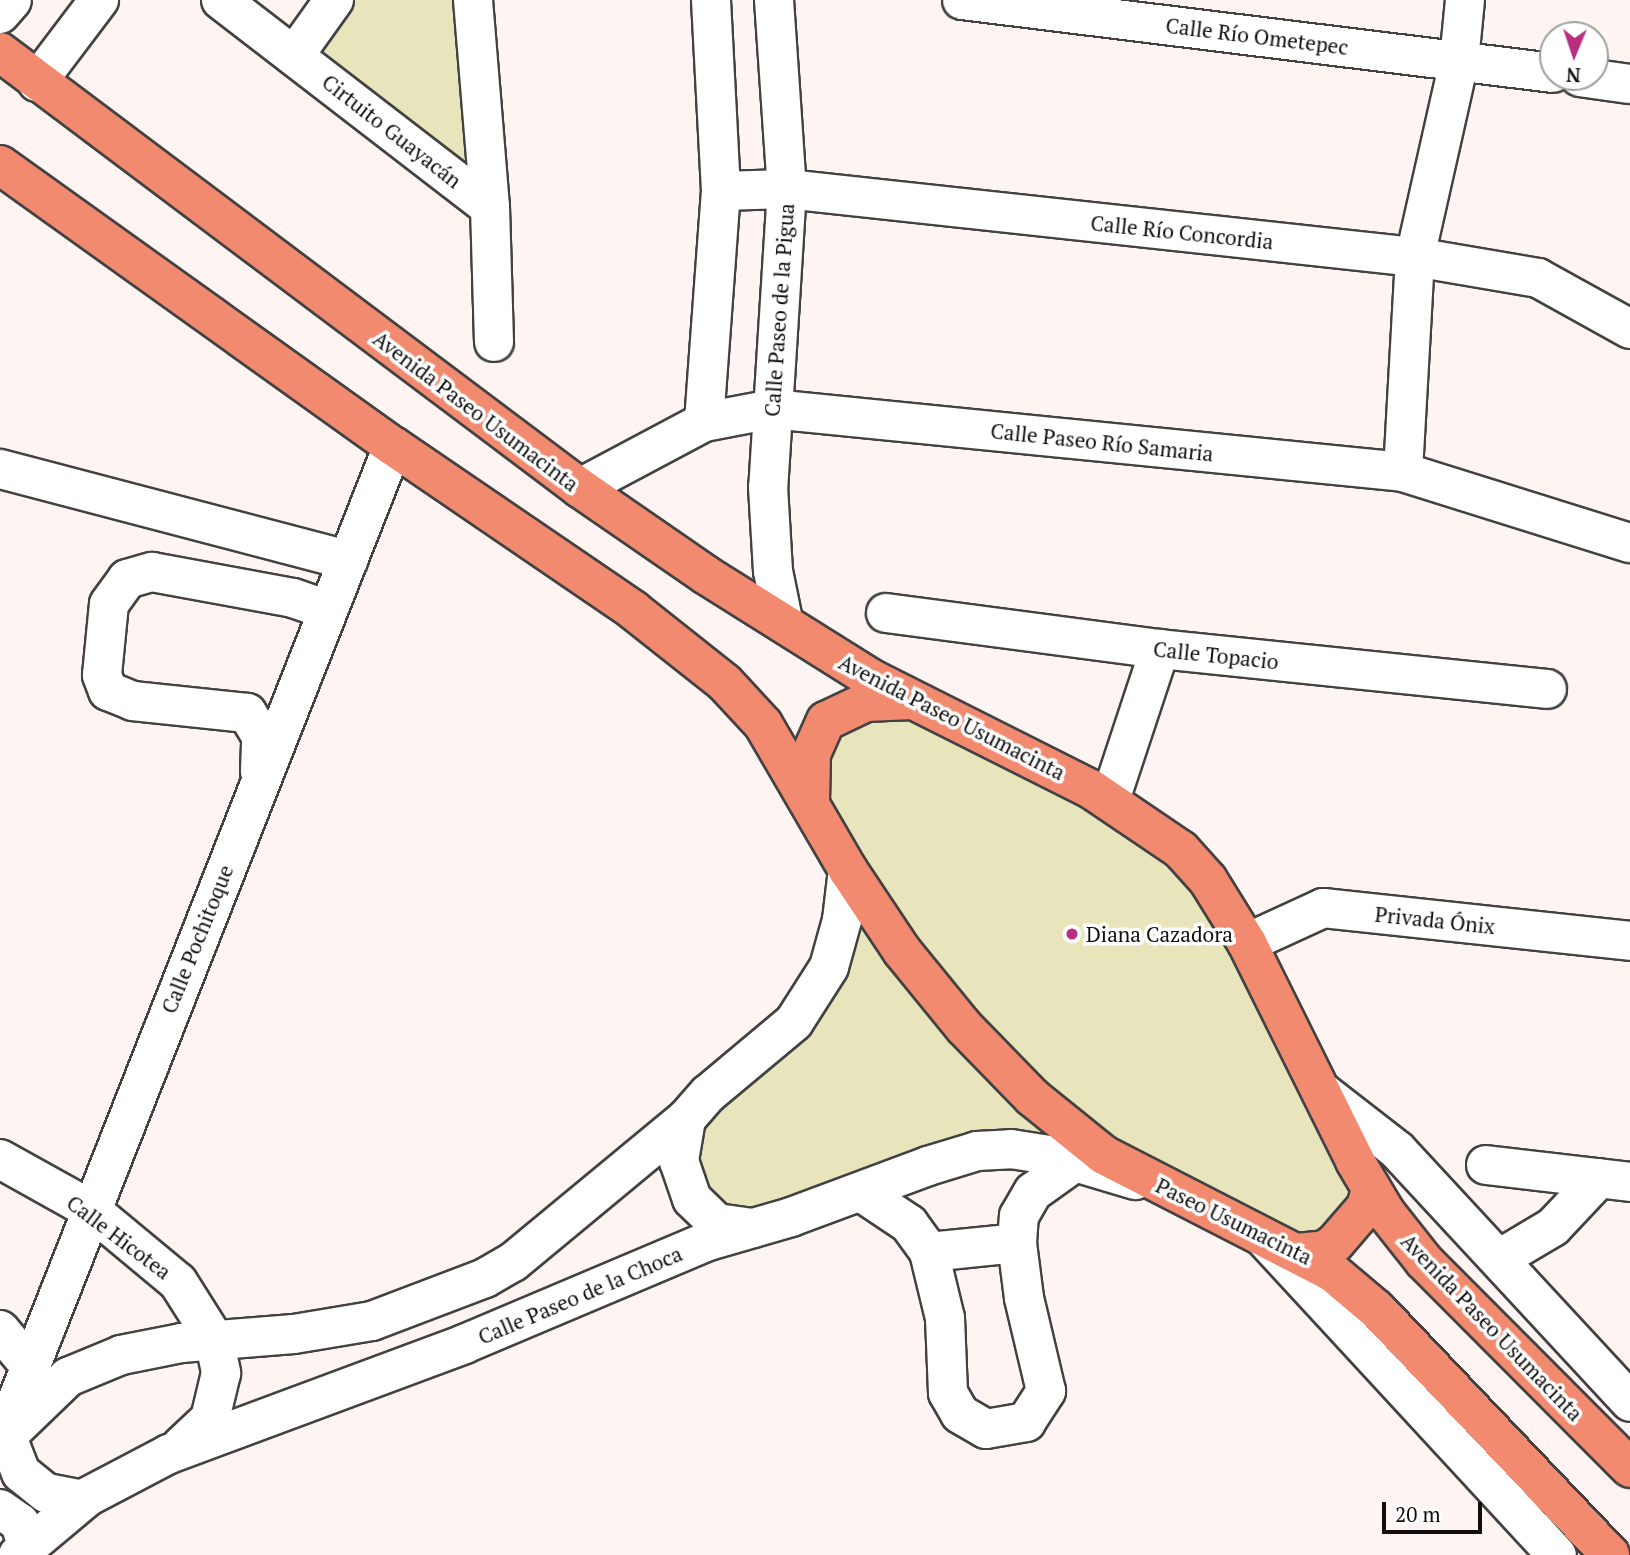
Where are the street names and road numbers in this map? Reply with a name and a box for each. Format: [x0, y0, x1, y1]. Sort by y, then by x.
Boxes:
street label: Calle Río Ometepec [1164, 12, 1350, 60]
street label: Cirtuito Guayacán [317, 69, 467, 193]
street label: Calle Paseo de la Pigua [759, 202, 799, 418]
street label: Calle Río Concordia [1089, 210, 1275, 254]
street label: Avenida Paseo Usumacinta [368, 326, 584, 496]
street label: Calle Paseo Río Samaria [989, 418, 1215, 466]
street label: Calle Topacio [1152, 636, 1280, 674]
street label: Avenida Paseo Usumacinta [835, 649, 1069, 785]
street label: Calle Pochitoque [156, 861, 238, 1017]
street label: Privada Ónix [1374, 901, 1496, 939]
street label: Paseo Usumacinta [1152, 1172, 1316, 1270]
street label: Calle Hicotea [62, 1190, 176, 1284]
street label: Avenida Paseo Usumacinta [1396, 1228, 1588, 1426]
street label: Calle Paseo de la Choca [474, 1241, 686, 1349]

